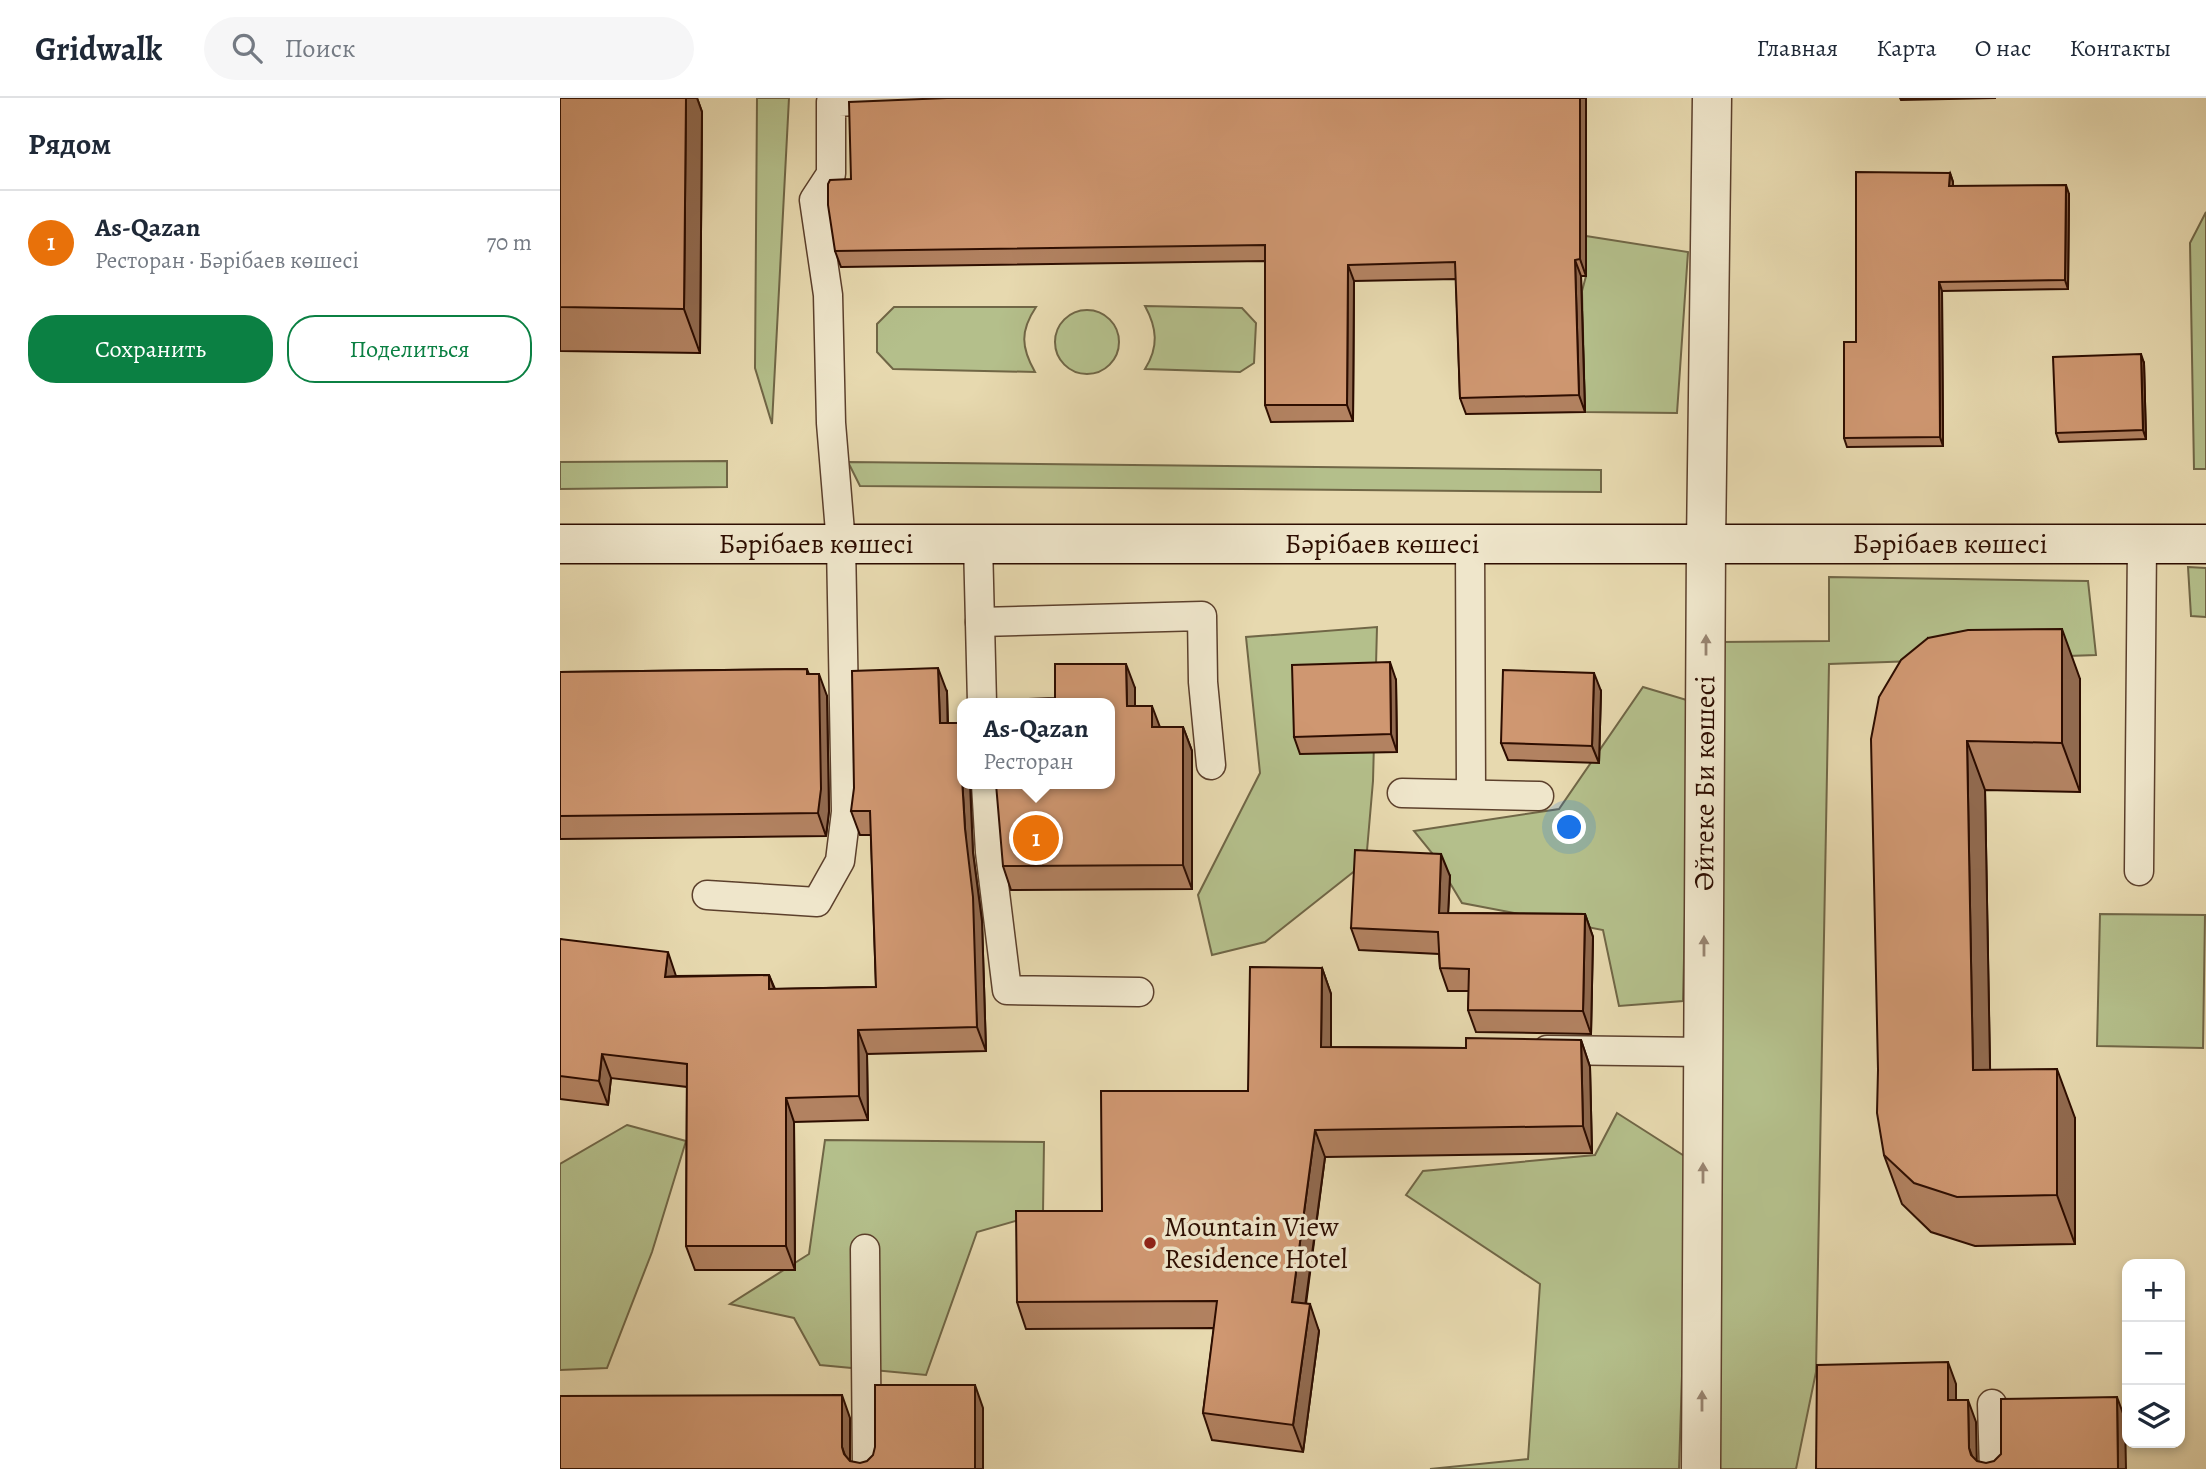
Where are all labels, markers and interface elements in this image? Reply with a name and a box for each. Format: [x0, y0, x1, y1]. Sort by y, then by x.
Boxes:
search box [204, 17, 694, 80]
text: Gridwalk [35, 26, 162, 71]
icon: search [228, 29, 266, 67]
text: Поиск [284, 31, 356, 66]
text: Главная [1757, 32, 1838, 64]
text: Карта [1876, 32, 1937, 64]
text: О нас [1975, 32, 2031, 64]
text: Контакты [2069, 32, 2171, 64]
text: Рядом [28, 124, 111, 164]
text: As-Qazan [95, 210, 200, 245]
text: 1 [47, 227, 55, 258]
text: 70 m [486, 227, 532, 258]
text: Ресторан · Бәрібаев көшесі [95, 245, 359, 276]
button: Сохранить [28, 315, 273, 383]
button: Поделиться [287, 315, 532, 383]
street label: Бәрібаев көшесі [718, 525, 914, 563]
street label: Бәрібаев көшесі [1284, 525, 1480, 563]
street label: Бәрібаев көшесі [1852, 525, 2048, 563]
one-way arrow [1700, 634, 1712, 656]
street label: Әйтеке Би көшесі [1685, 675, 1724, 891]
popup [957, 698, 1115, 789]
text: As-Qazan [983, 711, 1089, 746]
text: Ресторан [983, 746, 1073, 777]
your location [1552, 810, 1586, 844]
pin: 1 [1013, 812, 1059, 864]
one-way arrow [1699, 935, 1710, 957]
one-way arrow [1697, 1162, 1709, 1184]
place label: Mountain View Residence Hotel [1164, 1208, 1348, 1278]
marker: Mountain View Residence Hotel [1142, 1235, 1158, 1251]
map controls [2122, 1259, 2185, 1448]
button: + [2122, 1259, 2185, 1322]
button: − [2122, 1322, 2185, 1385]
button: layers [2122, 1385, 2185, 1448]
one-way arrow [1696, 1390, 1708, 1412]

